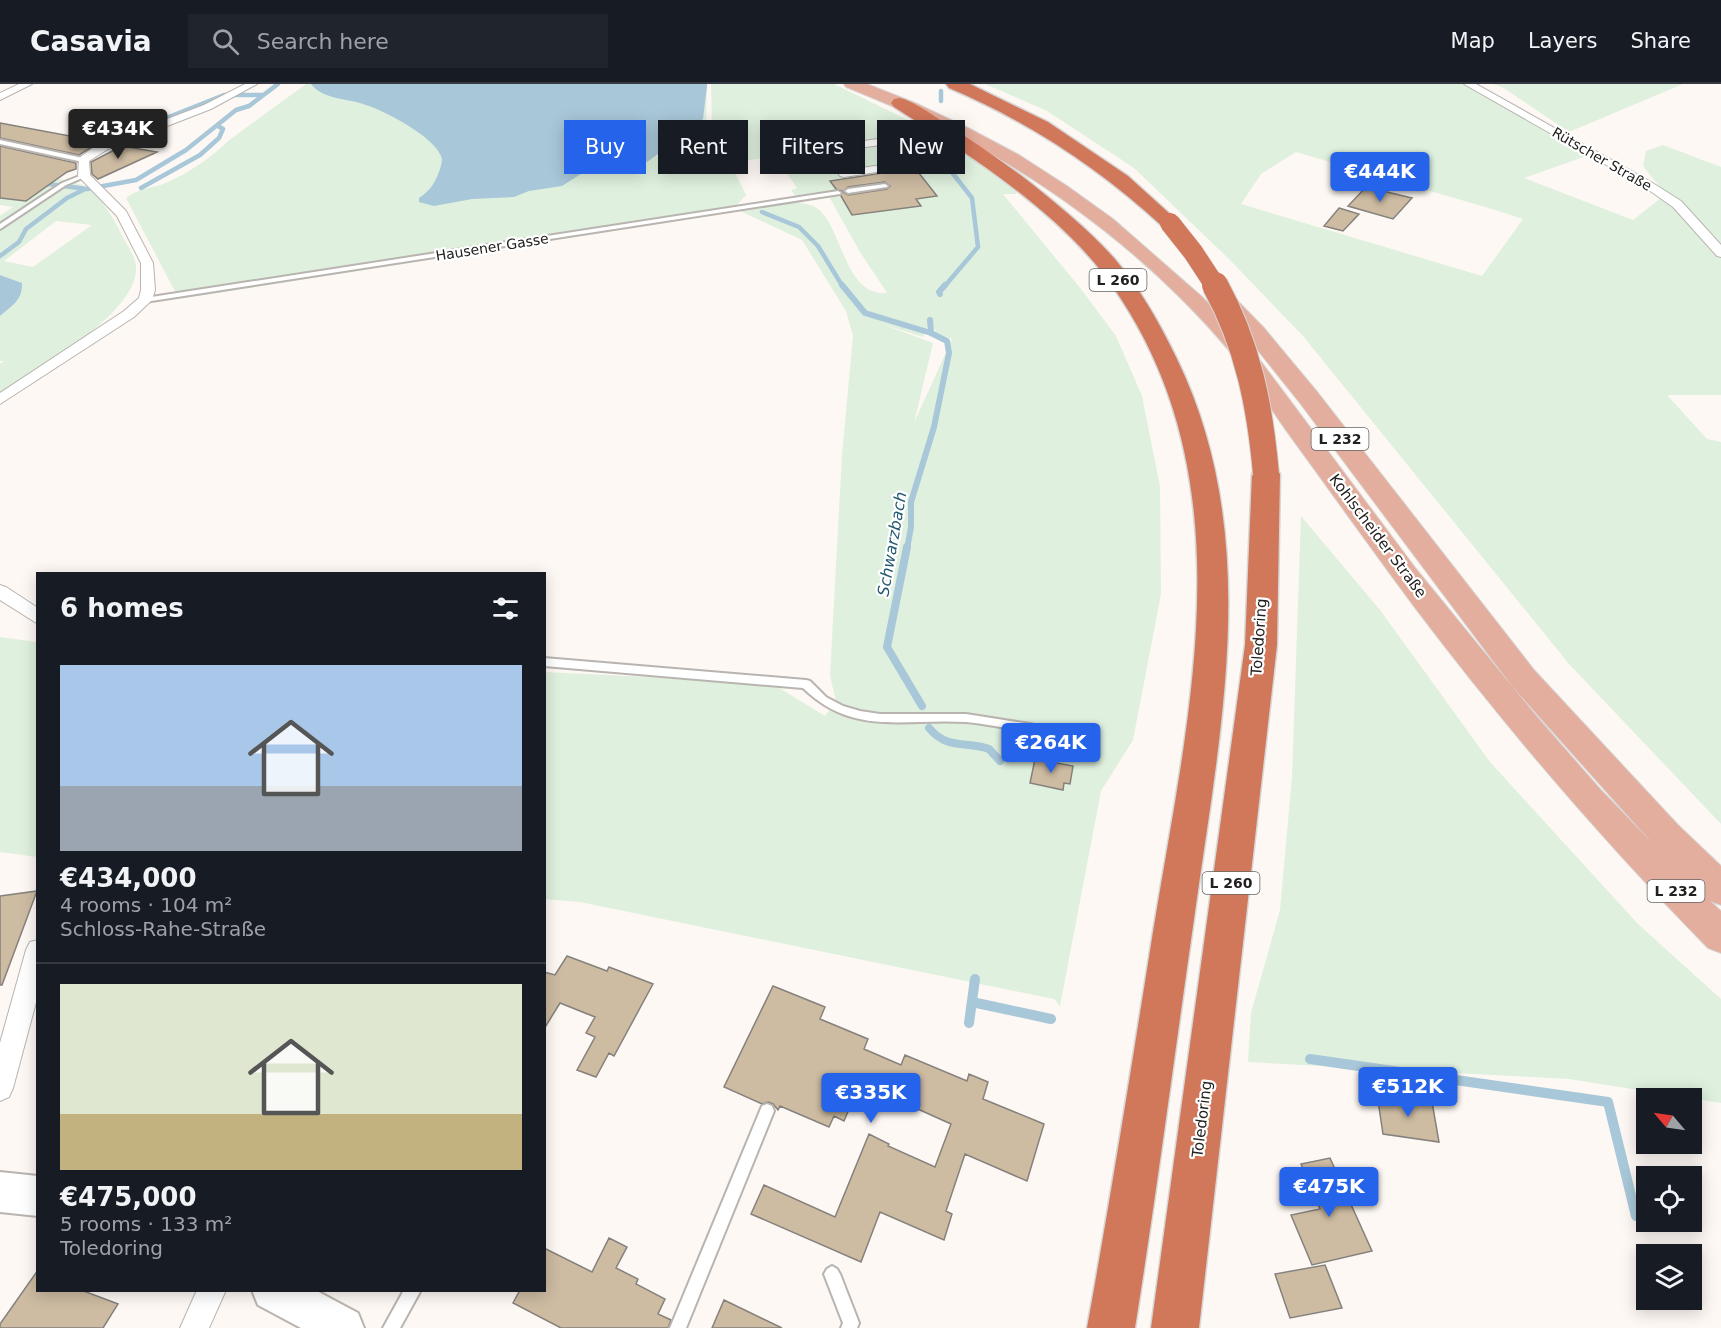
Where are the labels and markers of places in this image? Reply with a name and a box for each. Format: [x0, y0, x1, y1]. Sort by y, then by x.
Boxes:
pin: €434K [76, 109, 160, 160]
pin: €444K [1338, 152, 1422, 203]
pin: €264K [1009, 723, 1093, 774]
pin: €512K [1366, 1067, 1450, 1118]
pin: €335K [829, 1073, 913, 1124]
pin: €475K [1287, 1167, 1371, 1218]

